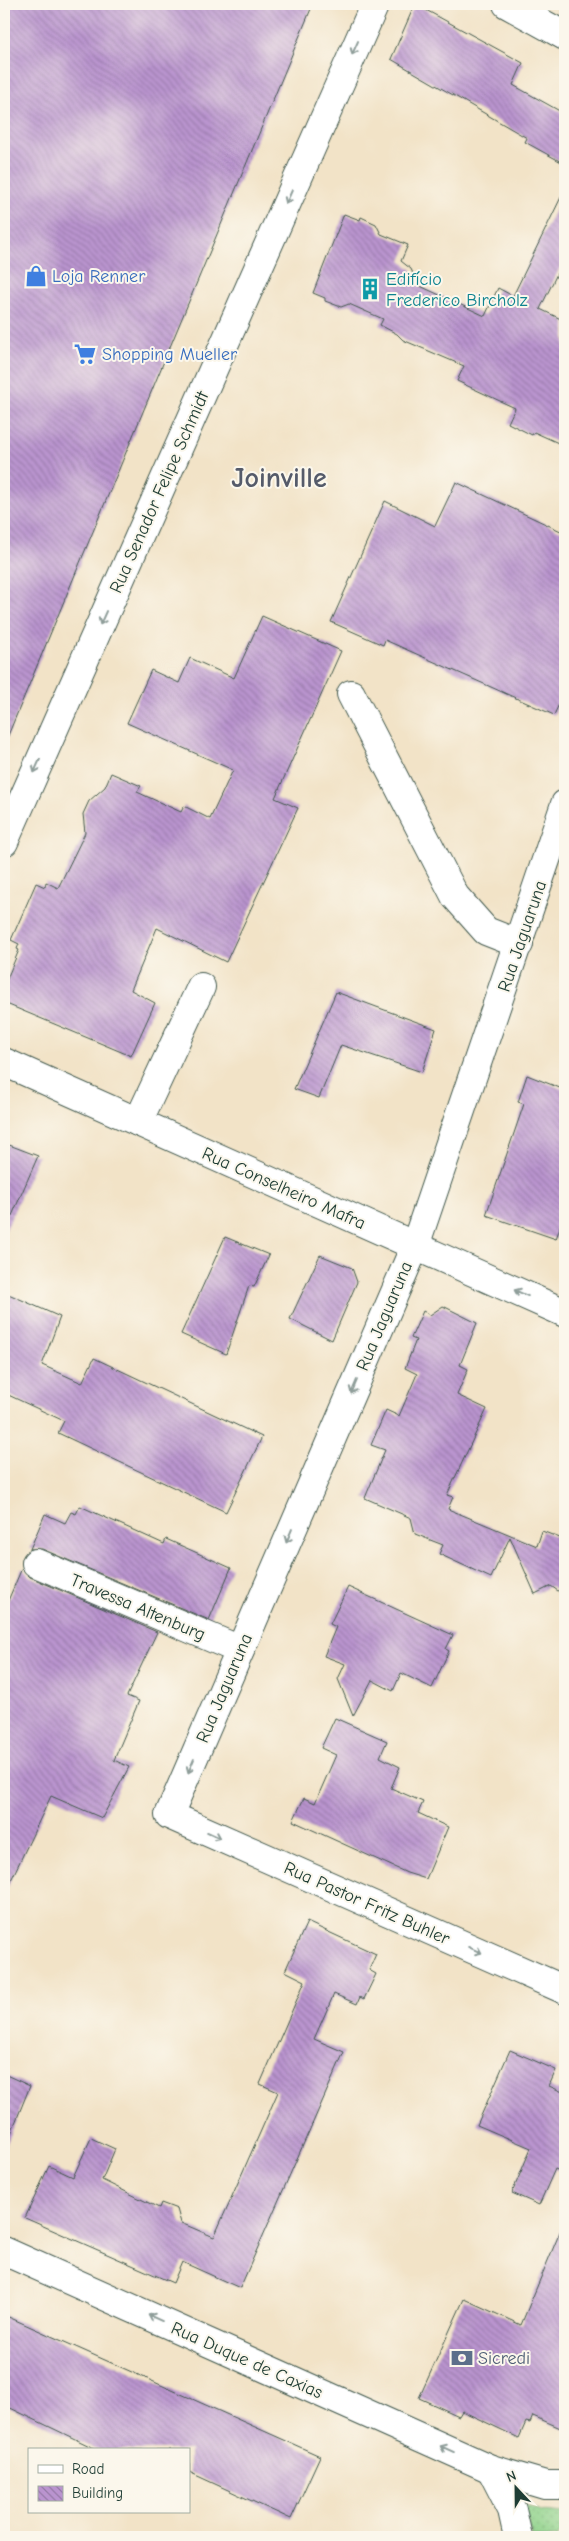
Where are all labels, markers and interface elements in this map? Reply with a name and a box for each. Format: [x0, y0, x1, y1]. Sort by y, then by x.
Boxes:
one-way arrow [350, 40, 360, 55]
one-way arrow [284, 189, 294, 204]
shop icon: Loja Renner [23, 263, 49, 289]
place label: Loja Renner [52, 266, 146, 287]
place label: Edifício Frederico Bircholz [386, 269, 528, 311]
building icon: Edifício Frederico Bircholz [357, 276, 383, 302]
supermarket icon: Shopping Mueller [72, 341, 98, 367]
place label: Shopping Mueller [102, 344, 238, 365]
street label: Rua Senador Felipe Schmidt [105, 387, 214, 596]
district label: Joinville [231, 462, 327, 494]
one-way arrow [98, 610, 108, 625]
one-way arrow [32, 758, 42, 773]
street label: Rua Jaguaruna [494, 878, 551, 995]
street label: Rua Conselheiro Mafra [199, 1143, 369, 1234]
street label: Rua Jaguaruna [352, 1259, 417, 1374]
one-way arrow [514, 1288, 529, 1298]
one-way arrow [348, 1379, 358, 1394]
one-way arrow [284, 1528, 294, 1543]
street label: Travessa Altenburg [67, 1569, 209, 1645]
street label: Rua Jaguaruna [192, 1631, 257, 1746]
one-way arrow [185, 1758, 195, 1773]
one-way arrow [206, 1831, 221, 1841]
street label: Rua Pastor Fritz Buhler [281, 1857, 454, 1950]
one-way arrow [467, 1946, 482, 1956]
one-way arrow [148, 2313, 163, 2323]
street label: Rua Duque de Caxias [168, 2318, 326, 2403]
bank icon: Sicredi [449, 2345, 475, 2371]
place label: Sicredi [478, 2348, 530, 2369]
one-way arrow [440, 2444, 455, 2454]
legend [28, 2448, 190, 2514]
text: Road [72, 2460, 104, 2478]
north arrow [492, 2464, 542, 2514]
text: N [504, 2467, 519, 2486]
text: Building [72, 2484, 123, 2502]

